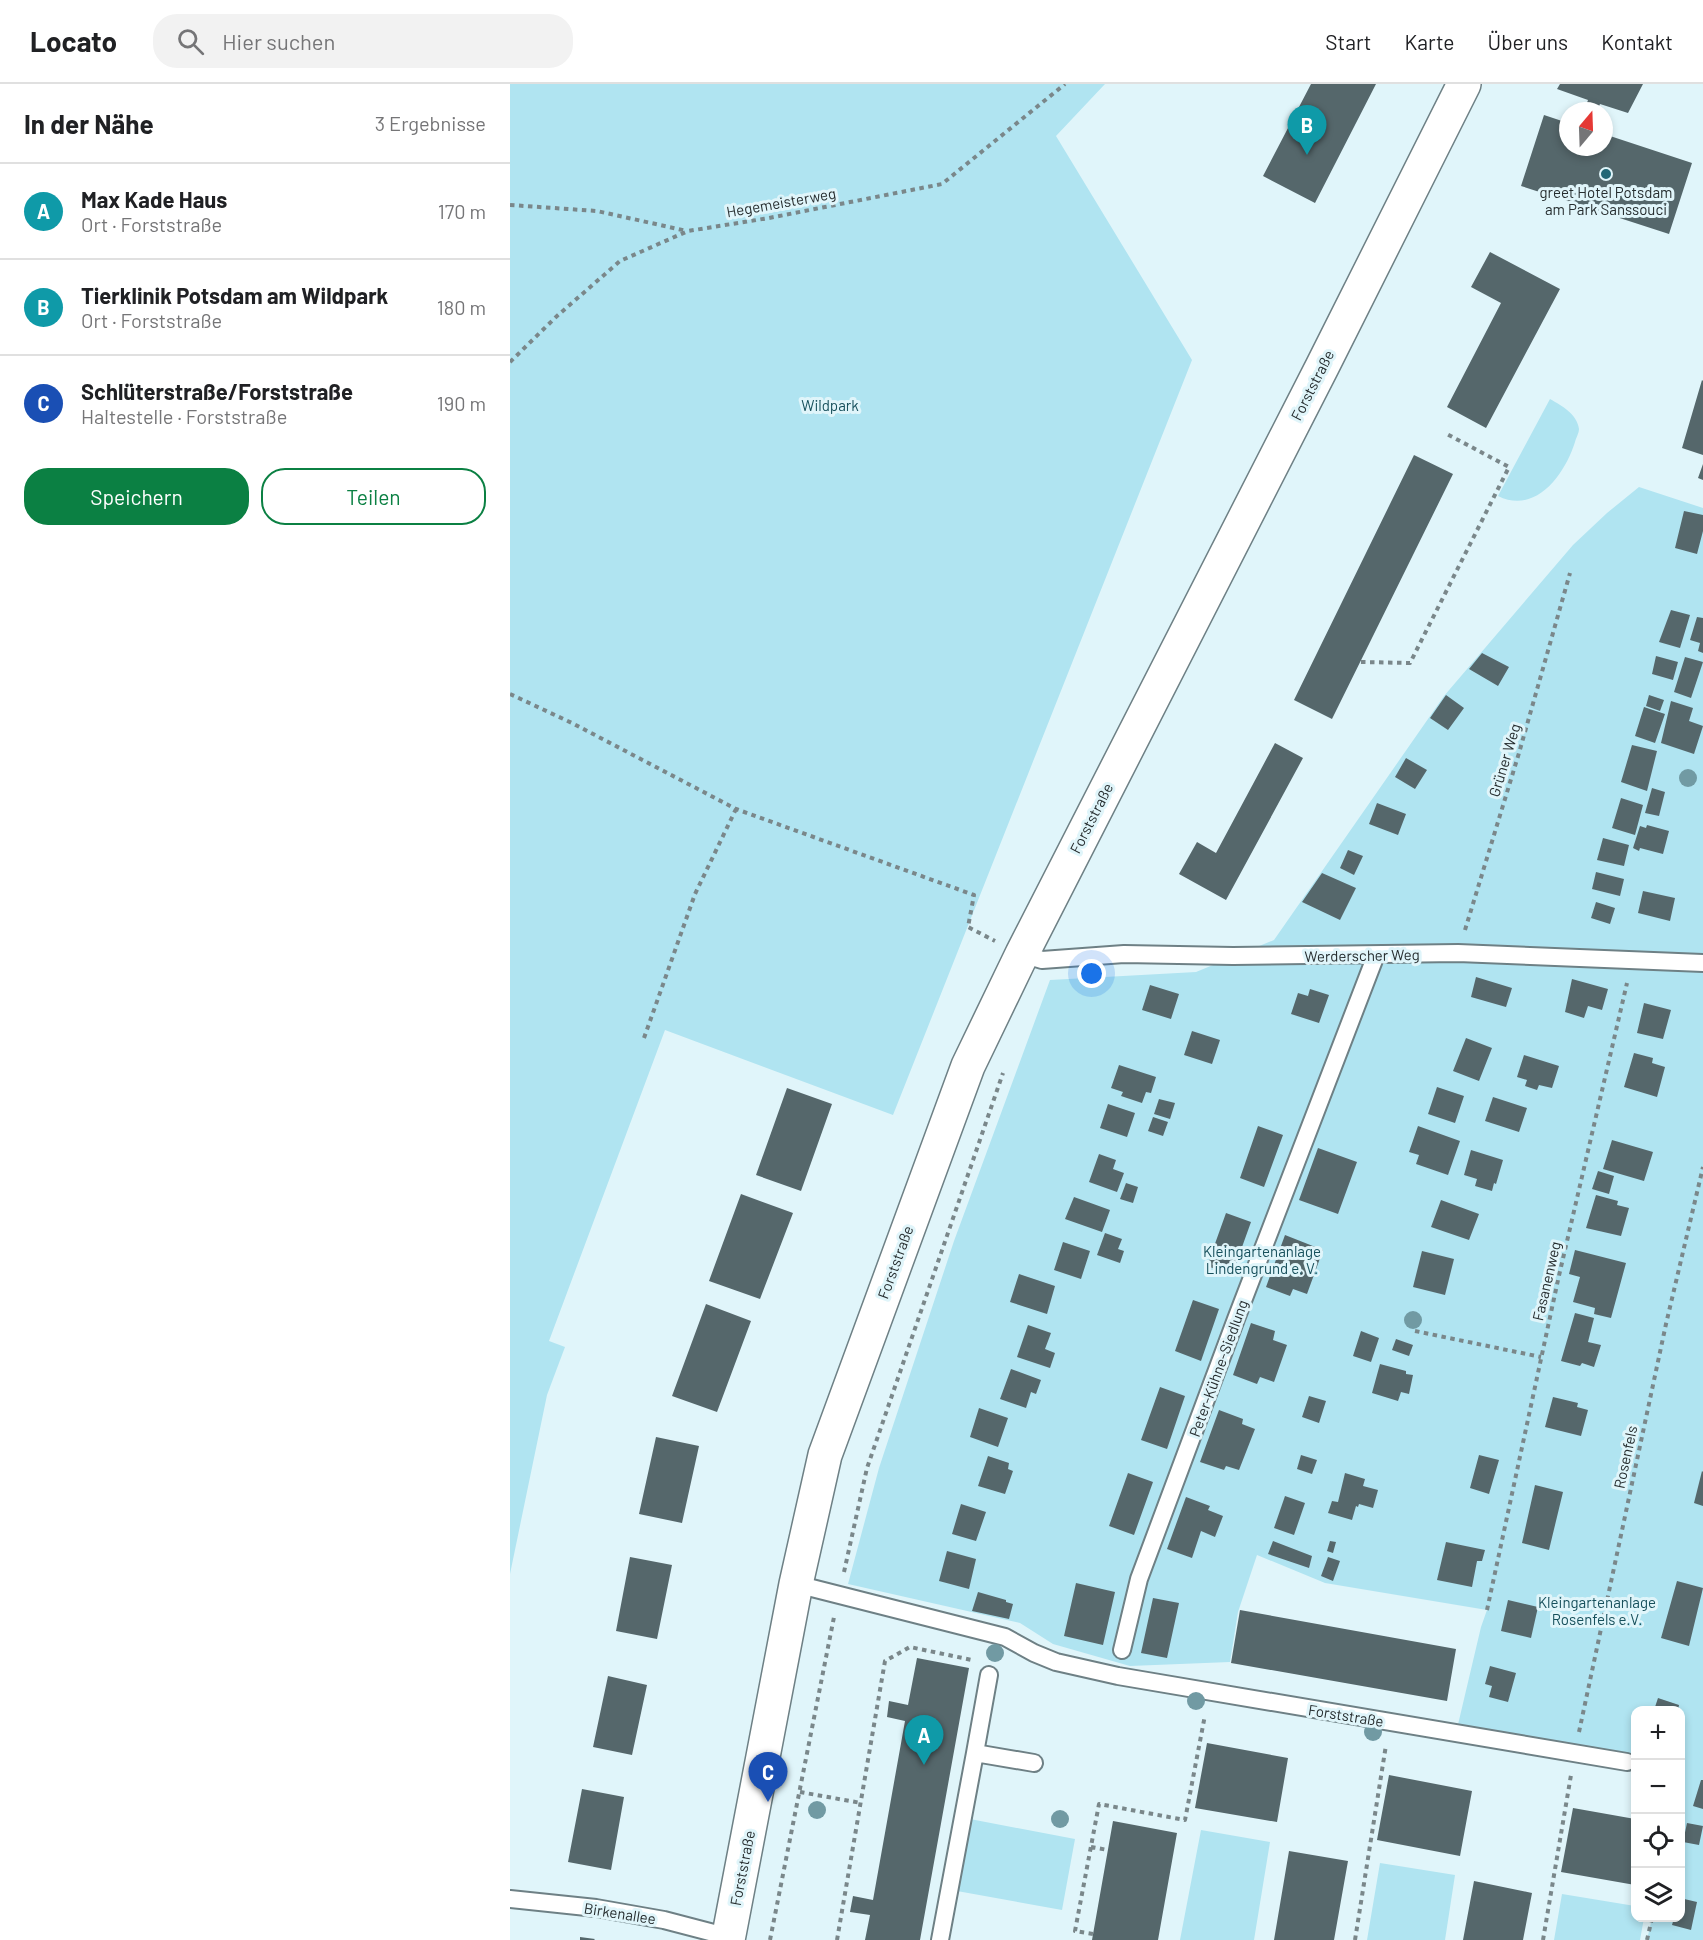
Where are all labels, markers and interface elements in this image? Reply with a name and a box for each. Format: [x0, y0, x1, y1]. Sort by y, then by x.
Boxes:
search box [153, 14, 573, 68]
text: Locato [30, 24, 117, 58]
icon: search [174, 25, 207, 58]
text: Hier suchen [222, 28, 335, 54]
text: Start [1325, 29, 1372, 54]
text: Karte [1405, 29, 1455, 54]
text: Über uns [1488, 29, 1568, 54]
text: Kontakt [1601, 29, 1673, 54]
north arrow [1559, 102, 1613, 156]
pin: B [1288, 106, 1326, 155]
text: In der Nähe [24, 108, 154, 139]
text: 3 Ergebnisse [375, 111, 486, 135]
marker: greet Hotel Potsdam am Park Sanssouci [1599, 167, 1613, 181]
place label: greet Hotel Potsdam am Park Sanssouci [1540, 183, 1672, 218]
street label: Hegemeisterweg [725, 184, 837, 220]
text: Max Kade Haus [81, 186, 227, 212]
text: A [37, 199, 50, 223]
text: 170 m [438, 199, 486, 223]
text: Ort · Forststraße [81, 212, 222, 236]
text: Tierklinik Potsdam am Wildpark [81, 282, 388, 308]
text: B [37, 295, 50, 319]
text: 180 m [437, 295, 486, 319]
text: Ort · Forststraße [81, 308, 222, 332]
street label: Forststraße [1287, 347, 1337, 423]
text: Schlüterstraße/Forststraße [81, 378, 353, 404]
text: C [37, 391, 50, 415]
text: 190 m [437, 391, 486, 415]
park label: Wildpark [801, 396, 859, 414]
text: Haltestelle · Forststraße [81, 404, 287, 428]
button: Speichern [24, 468, 249, 525]
button: Teilen [261, 468, 486, 525]
street label: Grüner Weg [1484, 721, 1524, 799]
street label: Forststraße [1066, 780, 1116, 856]
street label: Werderscher Weg [1304, 945, 1420, 965]
your location [1077, 959, 1106, 988]
street label: Forststraße [873, 1223, 917, 1301]
street label: Fasanenweg [1528, 1239, 1564, 1323]
park label: Kleingartenanlage Lindengrund e. V. [1203, 1242, 1321, 1277]
street label: Peter-Kühne-Siedlung [1185, 1297, 1251, 1439]
street label: Rosenfels [1610, 1424, 1640, 1490]
park label: Kleingartenanlage Rosenfels e.V. [1538, 1593, 1656, 1628]
street label: Forststraße [1307, 1700, 1385, 1730]
map controls [1631, 1706, 1685, 1922]
button: + [1631, 1706, 1685, 1760]
pin: A [904, 1716, 944, 1765]
pin: C [748, 1752, 788, 1802]
button: − [1631, 1760, 1685, 1814]
button: locate [1631, 1814, 1685, 1868]
street label: Forststraße [726, 1829, 758, 1907]
button: layers [1631, 1868, 1685, 1922]
street label: Birkenallee [583, 1898, 657, 1928]

